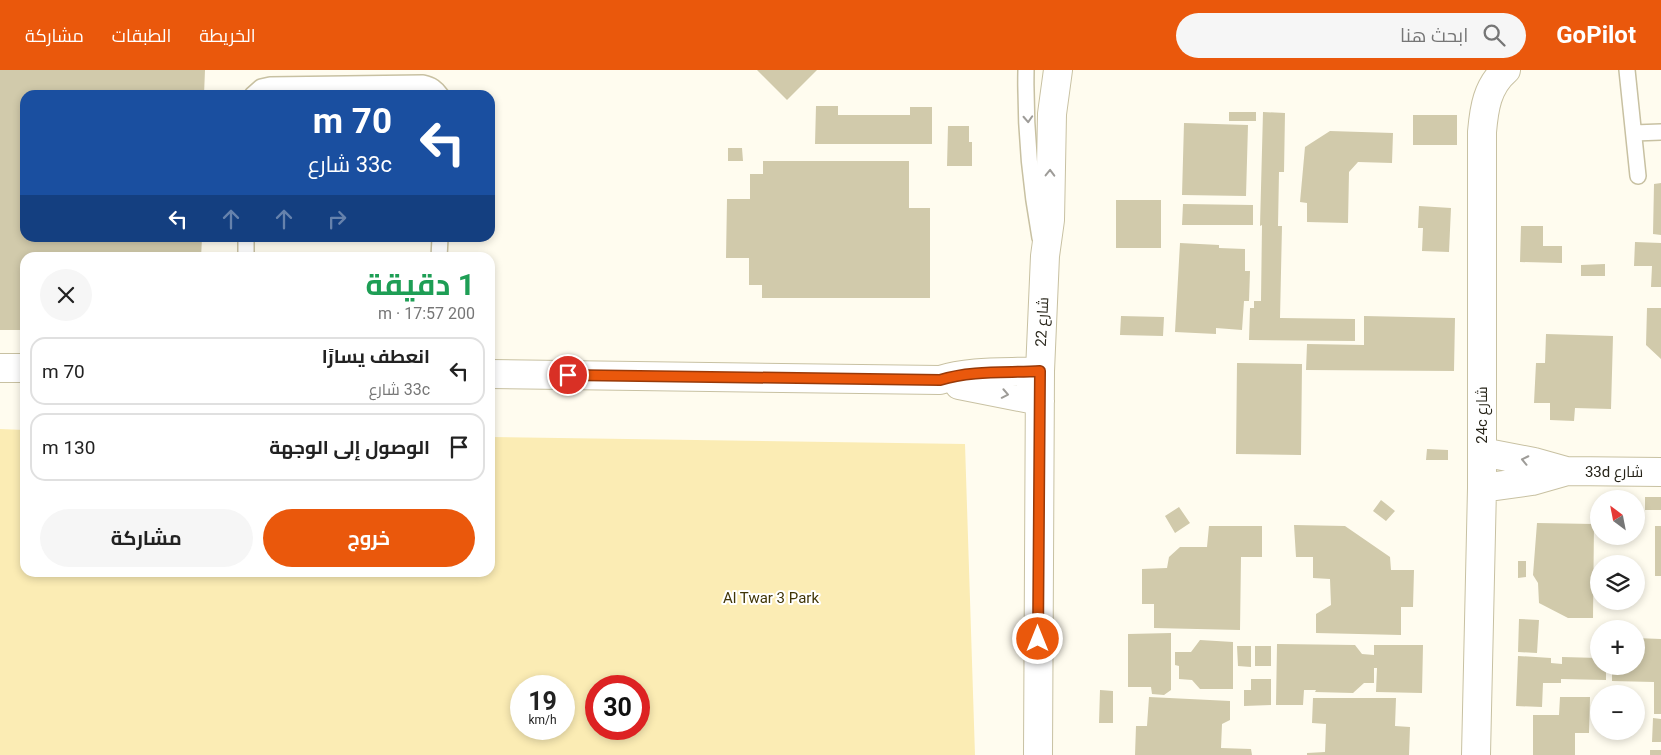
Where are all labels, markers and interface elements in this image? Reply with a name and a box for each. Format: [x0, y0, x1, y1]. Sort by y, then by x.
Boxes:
search box [1176, 13, 1526, 58]
icon: search [1480, 21, 1508, 49]
text: GoPilot [1556, 21, 1636, 49]
text: ابحث هنا [1400, 24, 1468, 47]
text: مشاركة [25, 25, 84, 46]
text: الطبقات [112, 25, 171, 46]
text: الخريطة [199, 25, 256, 46]
text: 70 m [313, 101, 392, 142]
icon: left [410, 110, 475, 175]
one-way arrow [1022, 115, 1033, 123]
text: 33c شارع [308, 152, 392, 177]
one-way arrow [1045, 168, 1055, 176]
icon: left [164, 205, 192, 233]
icon: ahead [217, 205, 245, 233]
icon: ahead [270, 205, 298, 233]
icon: right [323, 205, 351, 233]
text: 1 دقيقة [366, 267, 475, 302]
button: close [40, 269, 92, 321]
street label: شارع 22 [1032, 297, 1054, 347]
text: 200 m · 17:57 [378, 304, 475, 323]
text: انعطف يسارًا [322, 345, 430, 368]
pin [547, 354, 589, 396]
icon: left [445, 357, 473, 385]
text: 70 m [42, 360, 85, 383]
icon: arrive [554, 361, 582, 389]
text: 33c شارع [369, 380, 430, 399]
street label: 24c شارع [1473, 386, 1493, 444]
one-way arrow [1001, 389, 1009, 399]
icon: arrive [445, 433, 473, 461]
text: 130 m [42, 436, 95, 459]
text: الوصول إلى الوجهة [269, 436, 430, 459]
one-way arrow [1521, 455, 1529, 466]
street label: 33d شارع [1585, 463, 1643, 483]
north arrow [1590, 490, 1645, 545]
map controls [1590, 490, 1645, 740]
button: مشاركة [40, 509, 253, 567]
button: خروج [263, 509, 475, 567]
button: layers [1590, 555, 1645, 610]
park label: Al Twar 3 Park [723, 589, 819, 607]
position arrow [1011, 612, 1063, 664]
button: + [1590, 620, 1645, 675]
speed limit sign: 30 [585, 675, 650, 740]
button: − [1590, 685, 1645, 740]
text: 19 [528, 687, 557, 716]
text: km/h [528, 713, 557, 727]

